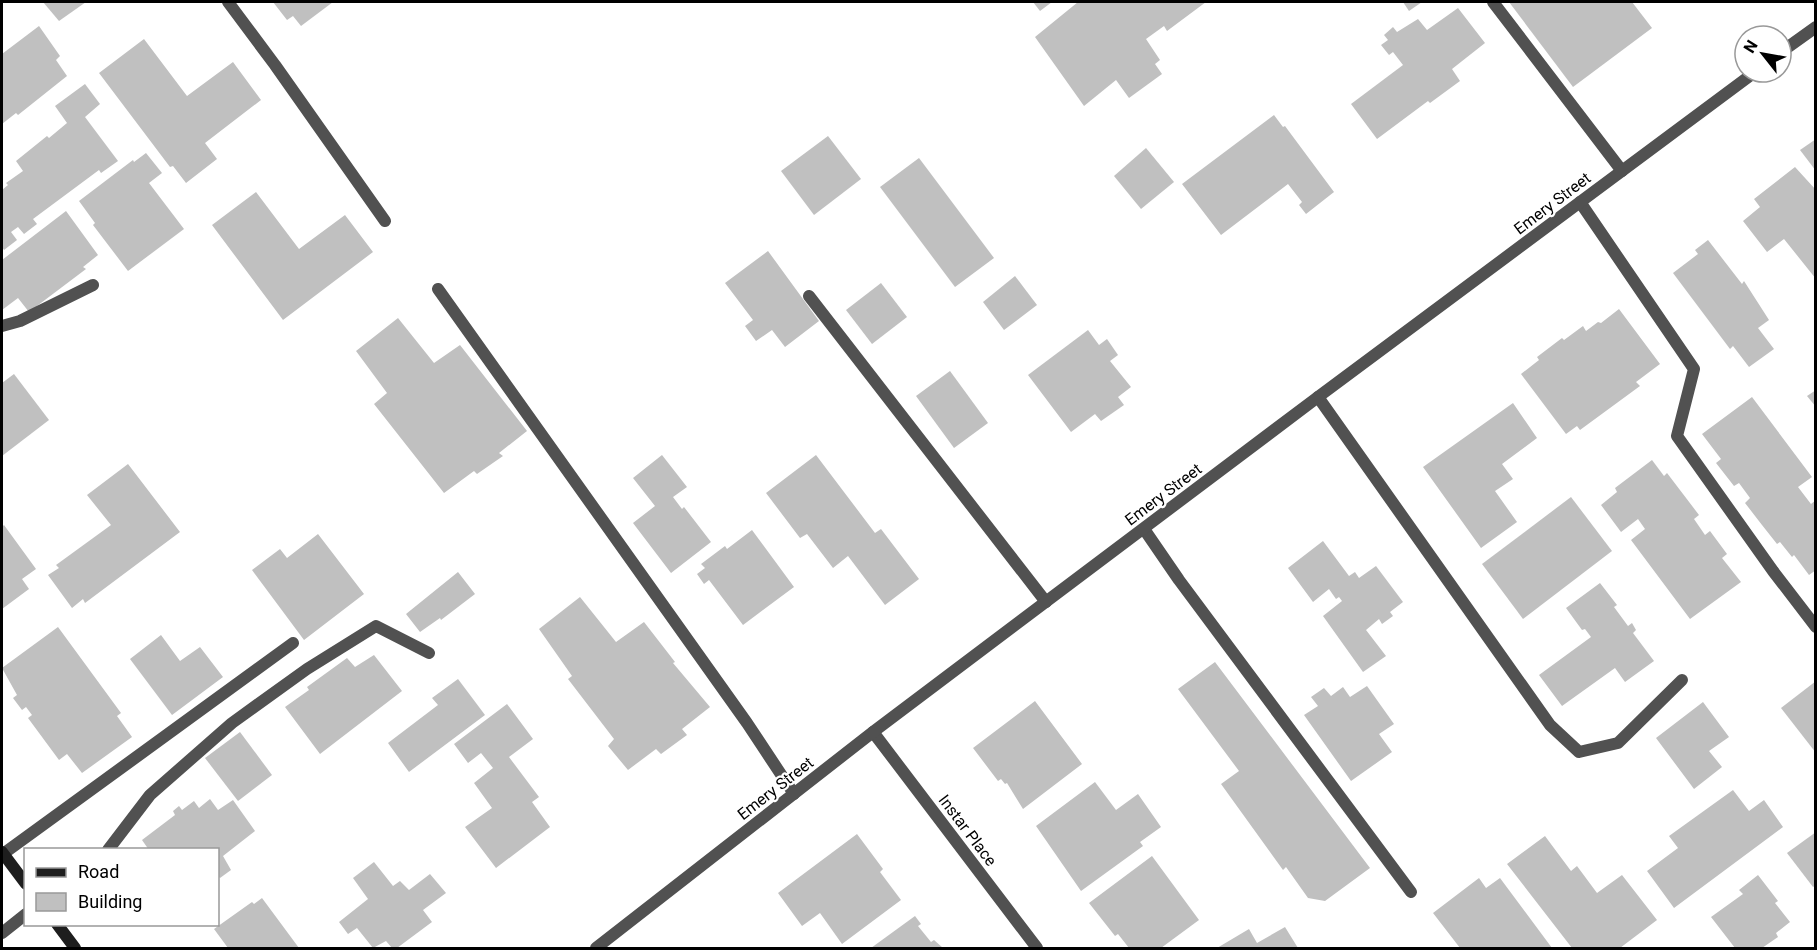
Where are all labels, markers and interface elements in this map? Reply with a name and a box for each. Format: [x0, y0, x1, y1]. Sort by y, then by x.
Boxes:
north arrow [1733, 24, 1793, 84]
text: N [1740, 37, 1762, 56]
street label: Emery Street [1510, 168, 1594, 238]
street label: Emery Street [1121, 459, 1205, 529]
street label: Emery Street [734, 753, 817, 824]
street label: Instar Place [935, 791, 1001, 870]
legend [24, 848, 219, 926]
text: Road [78, 861, 119, 882]
text: Building [78, 891, 142, 912]

